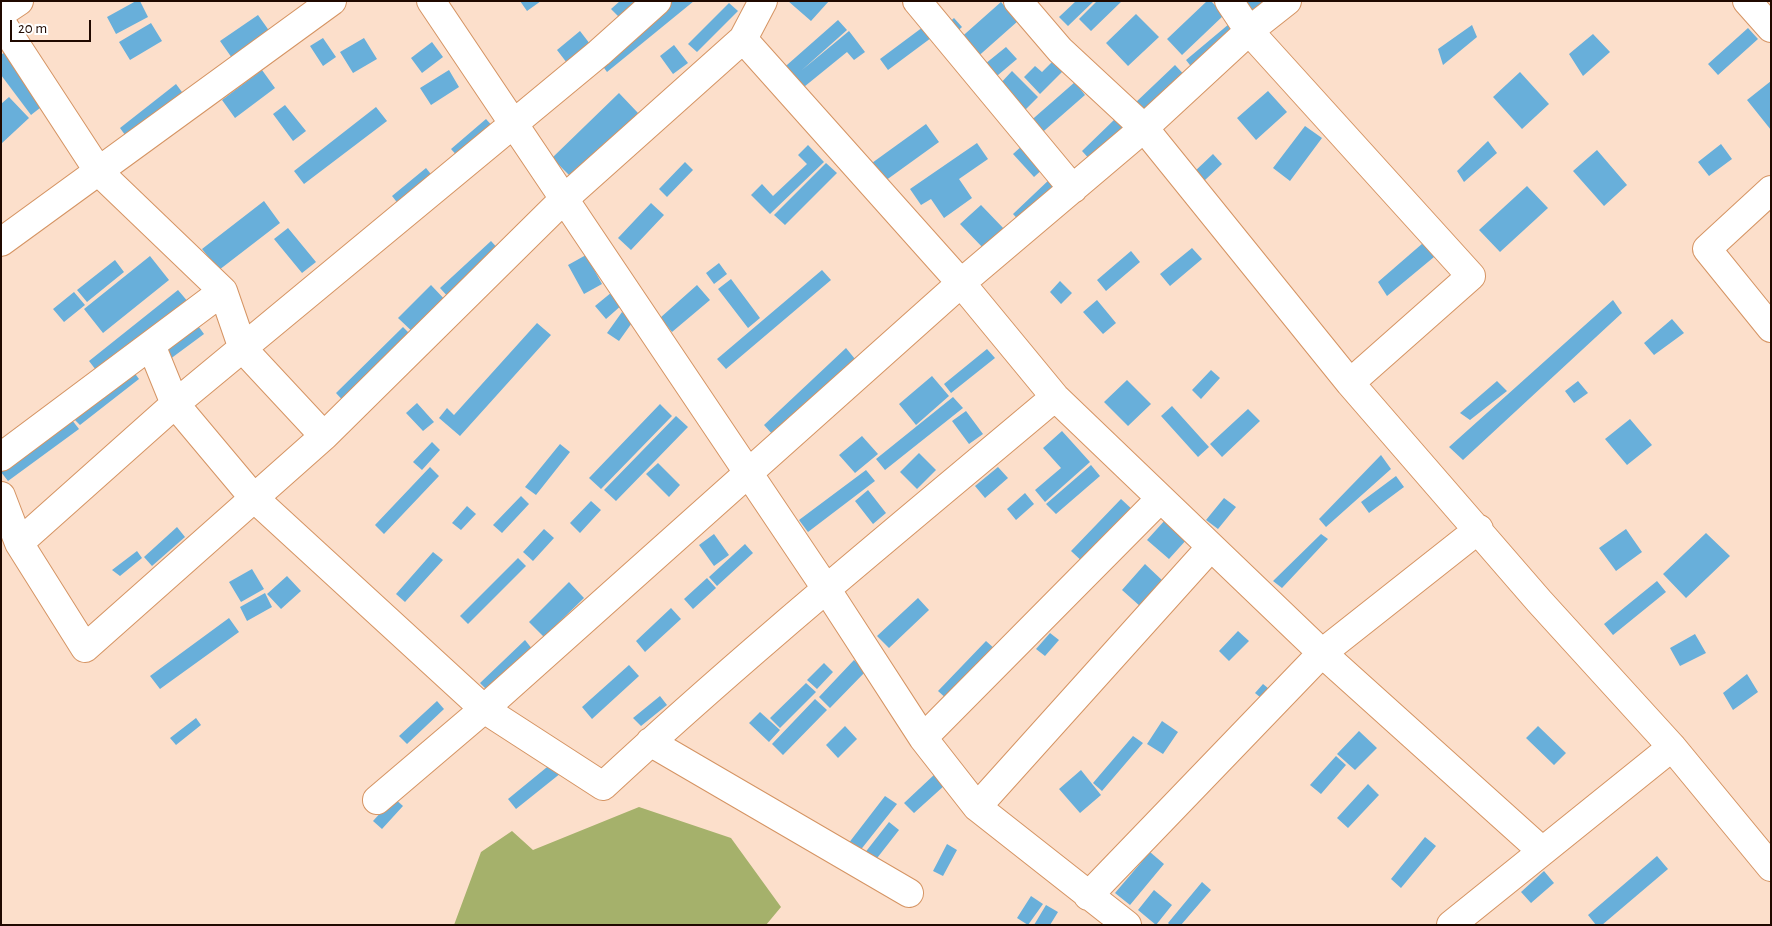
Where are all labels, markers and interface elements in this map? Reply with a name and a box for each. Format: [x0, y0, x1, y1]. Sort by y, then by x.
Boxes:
scale bar [12, 10, 94, 42]
text: 20 m [18, 21, 47, 36]

